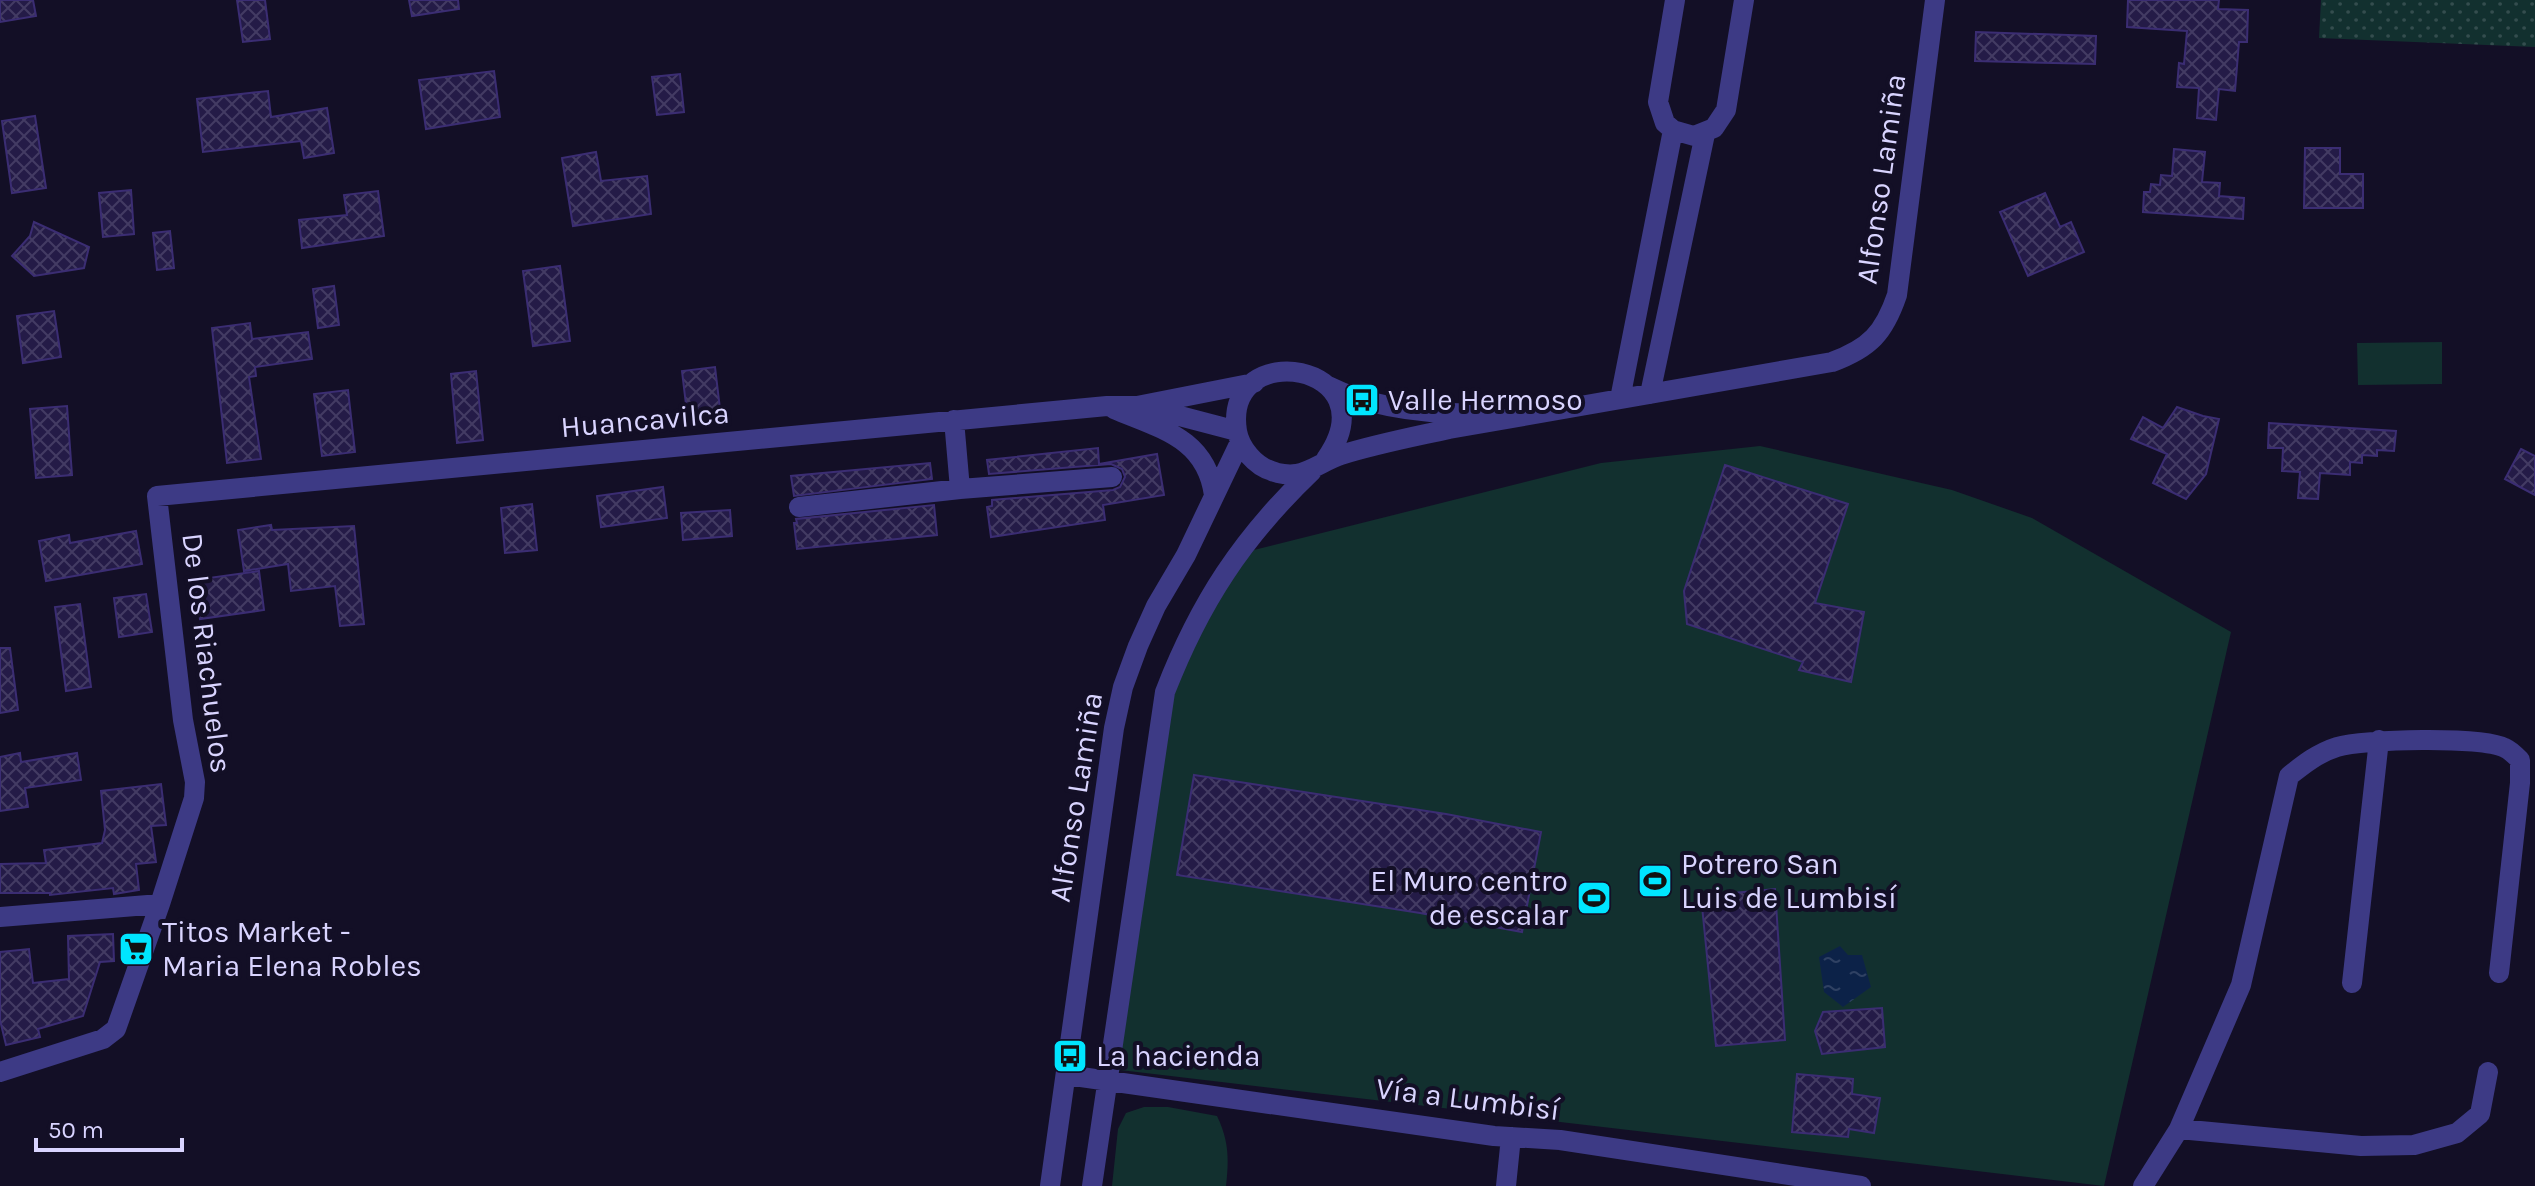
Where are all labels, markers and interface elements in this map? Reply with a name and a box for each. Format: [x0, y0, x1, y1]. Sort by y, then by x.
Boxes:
street label: Alfonso Lamiña [1848, 72, 1914, 286]
bus stop icon: Valle Hermoso [1343, 381, 1381, 419]
place label: Valle Hermoso [1388, 382, 1583, 418]
street label: Huancavilca [559, 395, 731, 445]
street label: De los Riachuelos [174, 531, 240, 775]
street label: Alfonso Lamiña [1042, 690, 1110, 904]
place label: Potrero San Luis de Lumbisí [1681, 846, 1897, 916]
sports icon: Potrero San Luis de Lumbisí [1636, 862, 1674, 900]
place label: El Muro centro de escalar [1370, 863, 1568, 933]
sports icon: El Muro centro de escalar [1575, 879, 1613, 917]
place label: Titos Market - Maria Elena Robles [162, 914, 422, 984]
supermarket icon: Titos Market - Maria Elena Robles [117, 930, 155, 968]
bus stop icon: La hacienda [1051, 1037, 1089, 1075]
place label: La hacienda [1096, 1038, 1261, 1074]
street label: Vía a Lumbisí [1374, 1070, 1562, 1128]
scale bar [36, 1102, 182, 1152]
text: 50 m [48, 1116, 104, 1144]

